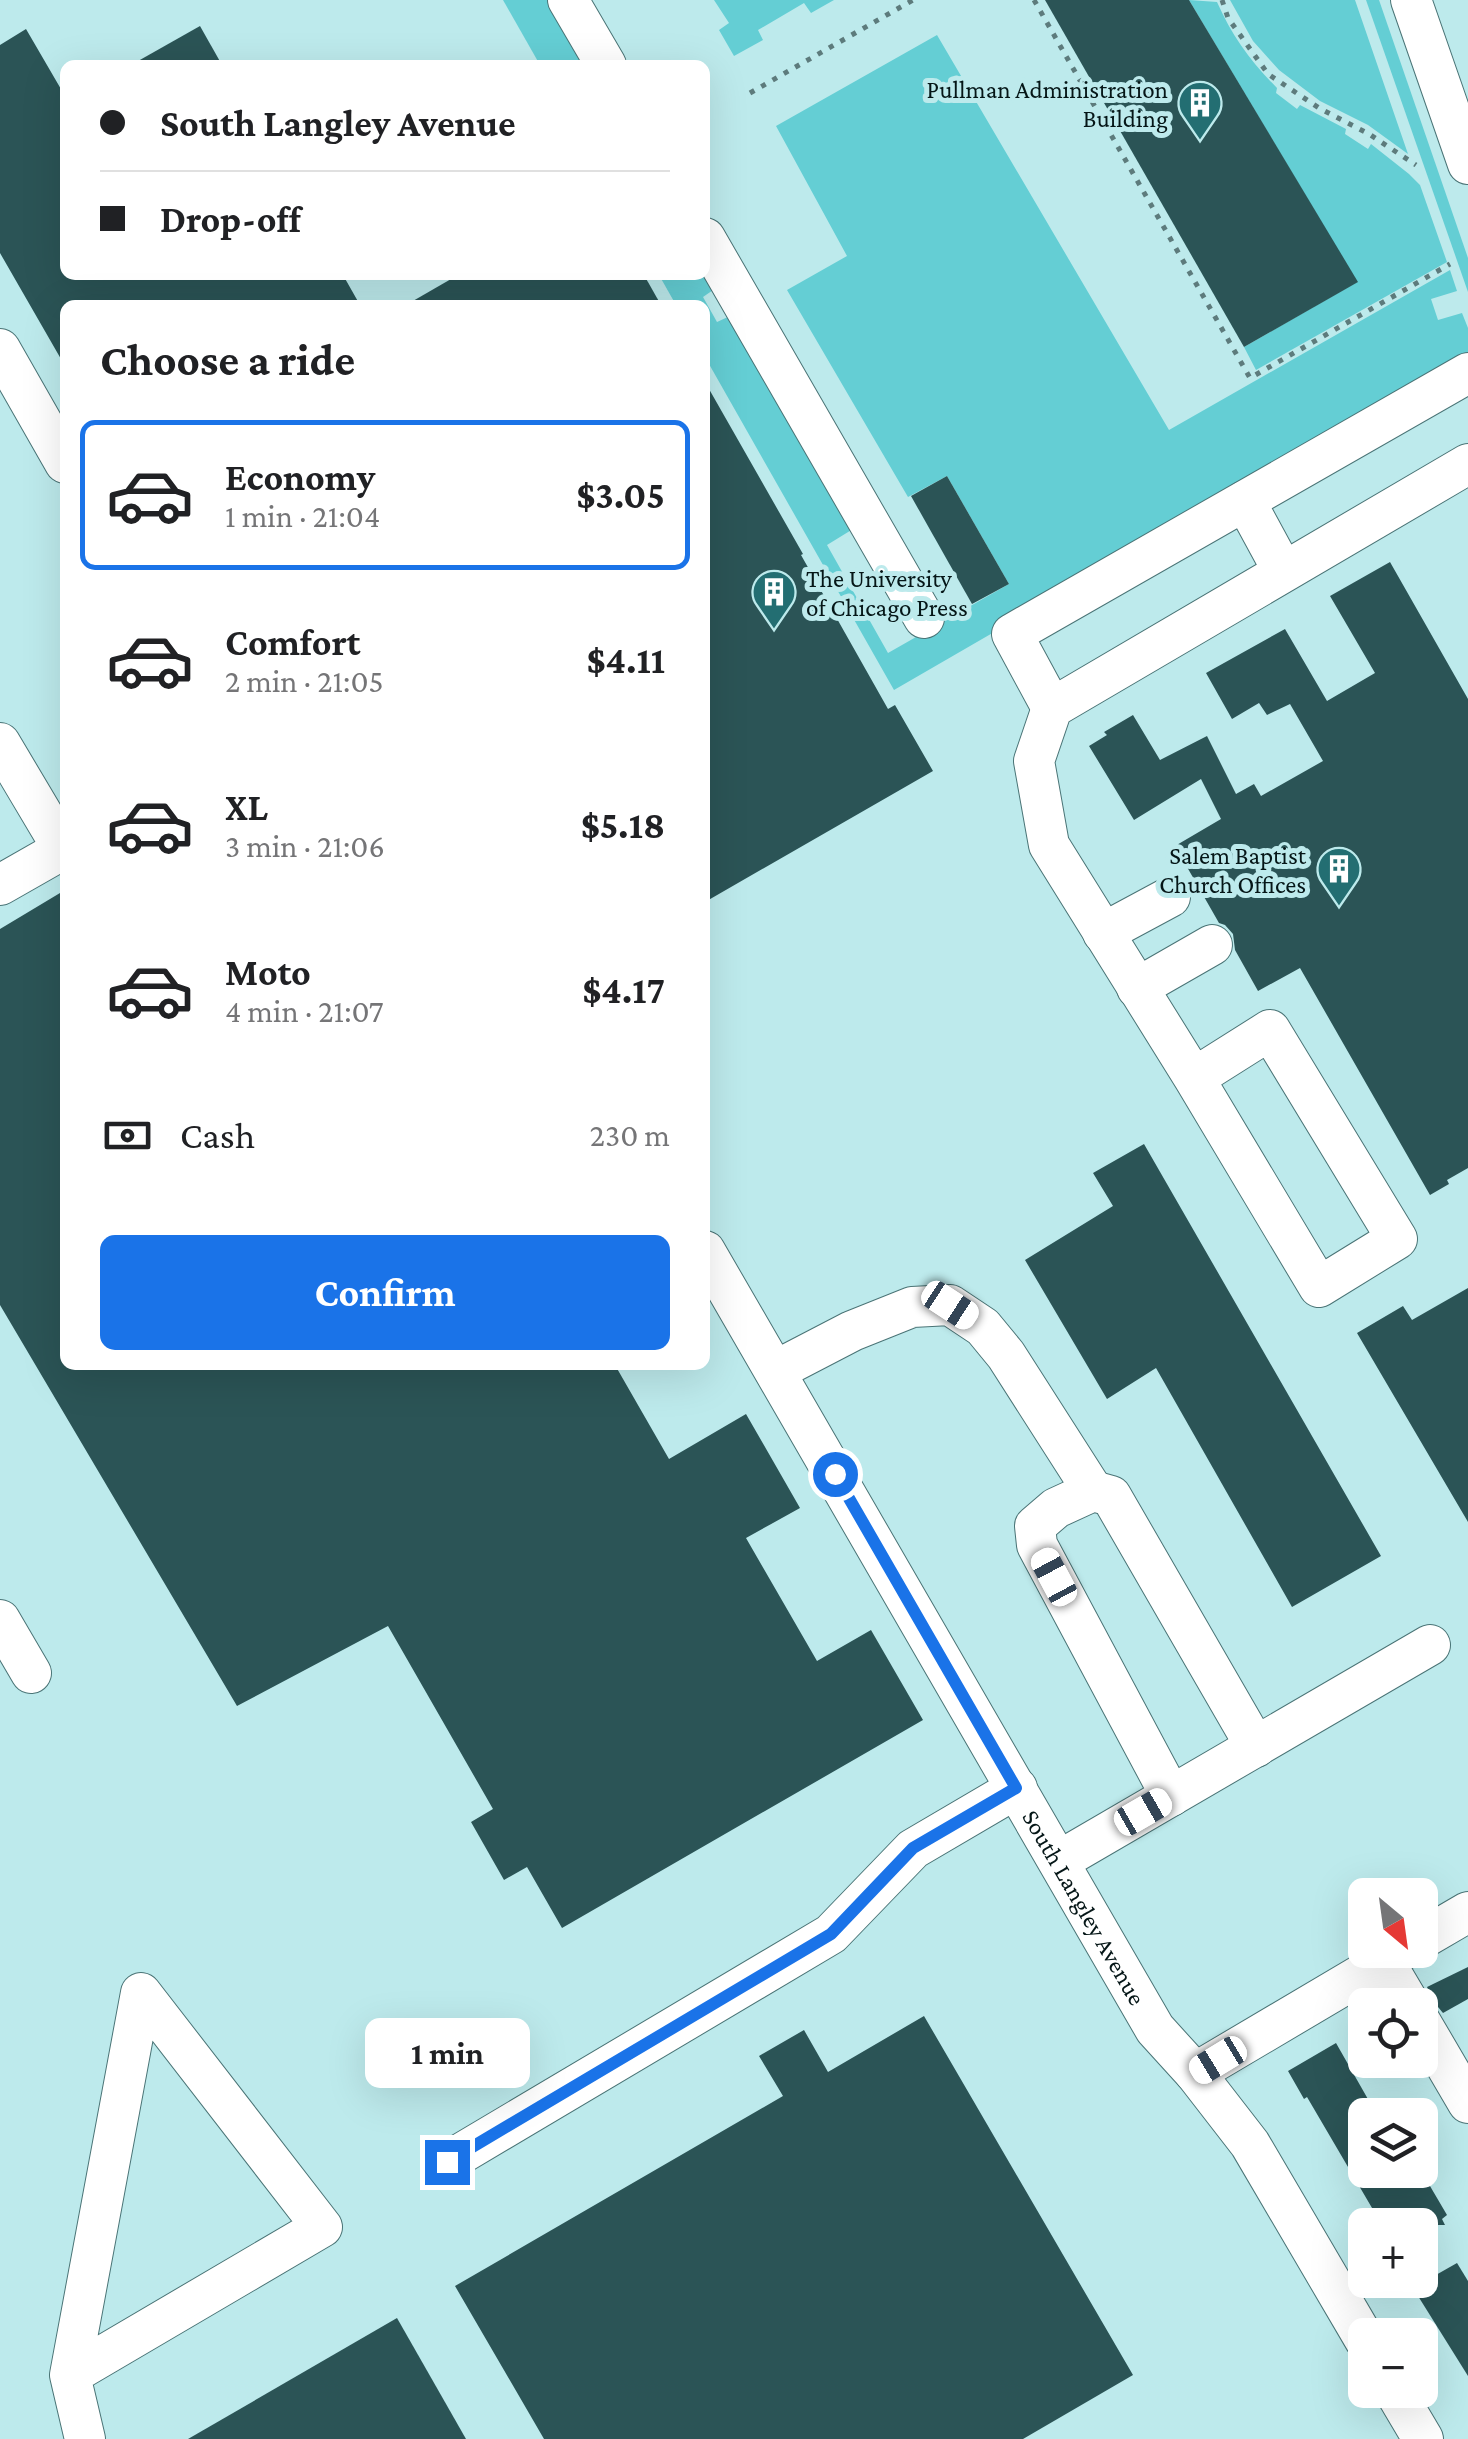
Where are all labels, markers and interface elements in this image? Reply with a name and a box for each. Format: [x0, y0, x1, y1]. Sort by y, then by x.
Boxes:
place label: Pullman Administration Building [927, 76, 1168, 133]
building icon: Pullman Administration Building [1177, 80, 1223, 141]
text: South Langley Avenue [160, 102, 516, 144]
text: Drop-off [160, 198, 301, 240]
text: Choose a ride [100, 335, 355, 385]
icon: car [105, 450, 195, 540]
text: Economy [225, 456, 375, 498]
text: $3.05 [576, 474, 665, 516]
text: 1 min · 21:04 [225, 498, 380, 534]
place label: The University of Chicago Press [806, 565, 968, 622]
building icon: The University of Chicago Press [751, 569, 797, 630]
icon: car [105, 615, 195, 705]
text: Comfort [225, 621, 361, 663]
text: $4.11 [587, 639, 665, 681]
text: 2 min · 21:05 [225, 663, 384, 699]
icon: car [105, 780, 195, 870]
text: XL [225, 786, 268, 828]
text: $5.18 [581, 804, 665, 846]
text: 3 min · 21:06 [225, 828, 385, 864]
place label: Salem Baptist Church Offices [1159, 842, 1307, 898]
building icon: Salem Baptist Church Offices [1316, 846, 1362, 907]
icon: car [105, 945, 195, 1035]
text: Moto [225, 951, 311, 993]
text: $4.17 [582, 969, 665, 1011]
text: 4 min · 21:07 [225, 993, 384, 1029]
icon: cash [100, 1108, 155, 1163]
text: Cash [180, 1114, 255, 1156]
text: 230 m [590, 1117, 670, 1153]
button: Confirm [100, 1235, 670, 1350]
car [917, 1276, 983, 1334]
route start [813, 1452, 858, 1497]
car [1027, 1543, 1081, 1611]
car [1110, 1784, 1176, 1840]
street label: South Langley Avenue [1017, 1805, 1151, 2010]
north arrow [1348, 1878, 1438, 1968]
map controls [1348, 1878, 1438, 2408]
button: locate [1348, 1988, 1438, 2078]
callout: 1 min [364, 2017, 530, 2087]
car [1185, 2032, 1251, 2088]
text: 1 min [411, 2035, 484, 2071]
button: layers [1348, 2098, 1438, 2188]
route end [425, 2140, 470, 2185]
button: + [1348, 2208, 1438, 2298]
button: − [1348, 2318, 1438, 2408]

